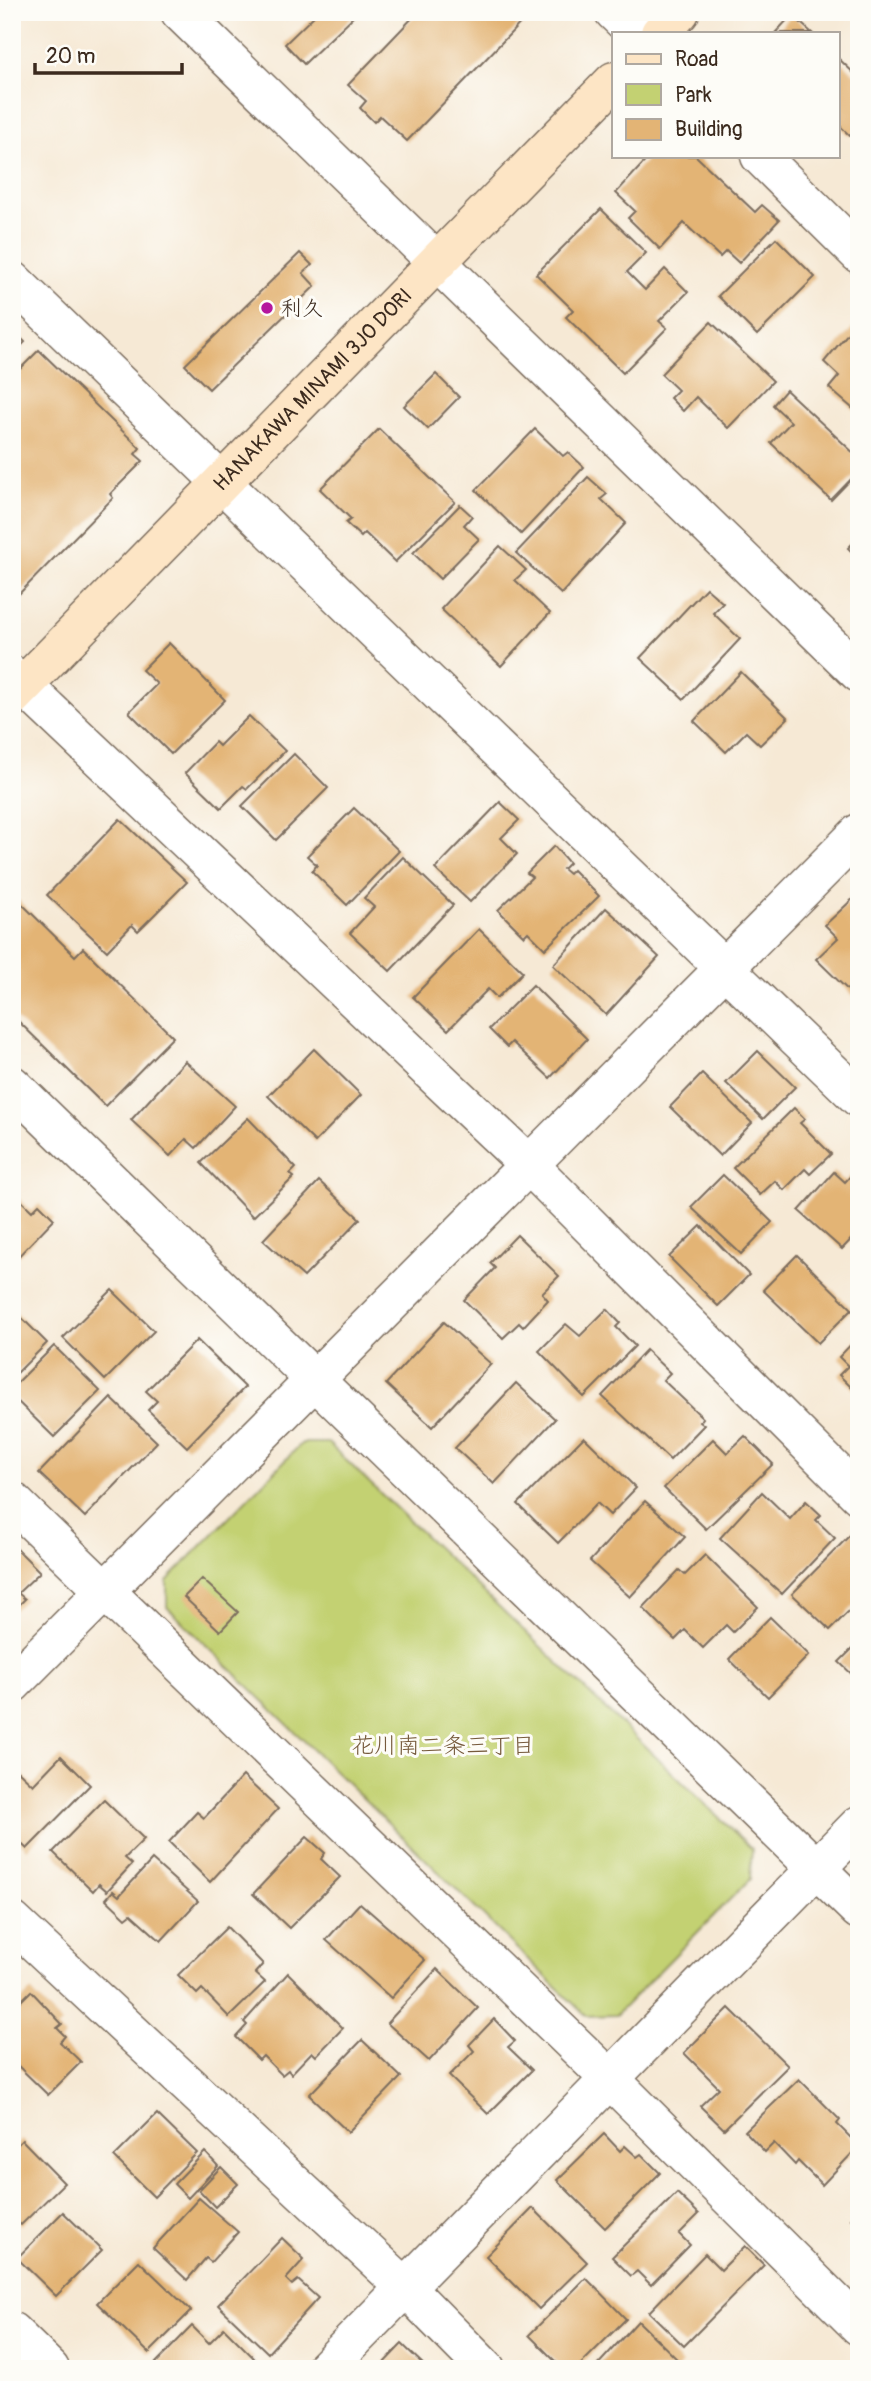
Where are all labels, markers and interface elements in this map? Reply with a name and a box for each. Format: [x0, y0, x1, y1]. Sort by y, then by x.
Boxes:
scale bar [35, 32, 182, 76]
legend [612, 32, 840, 158]
text: 20 m [46, 43, 95, 70]
text: Road [675, 46, 719, 73]
text: Park [675, 82, 712, 109]
text: Building [675, 116, 742, 143]
street label: HANAKAWA MINAMI 3JO DORI [207, 282, 418, 497]
place label: 利久 [281, 295, 323, 322]
marker: 利久 [259, 300, 275, 316]
district label: 花川南二条三丁目 [351, 1731, 535, 1760]

